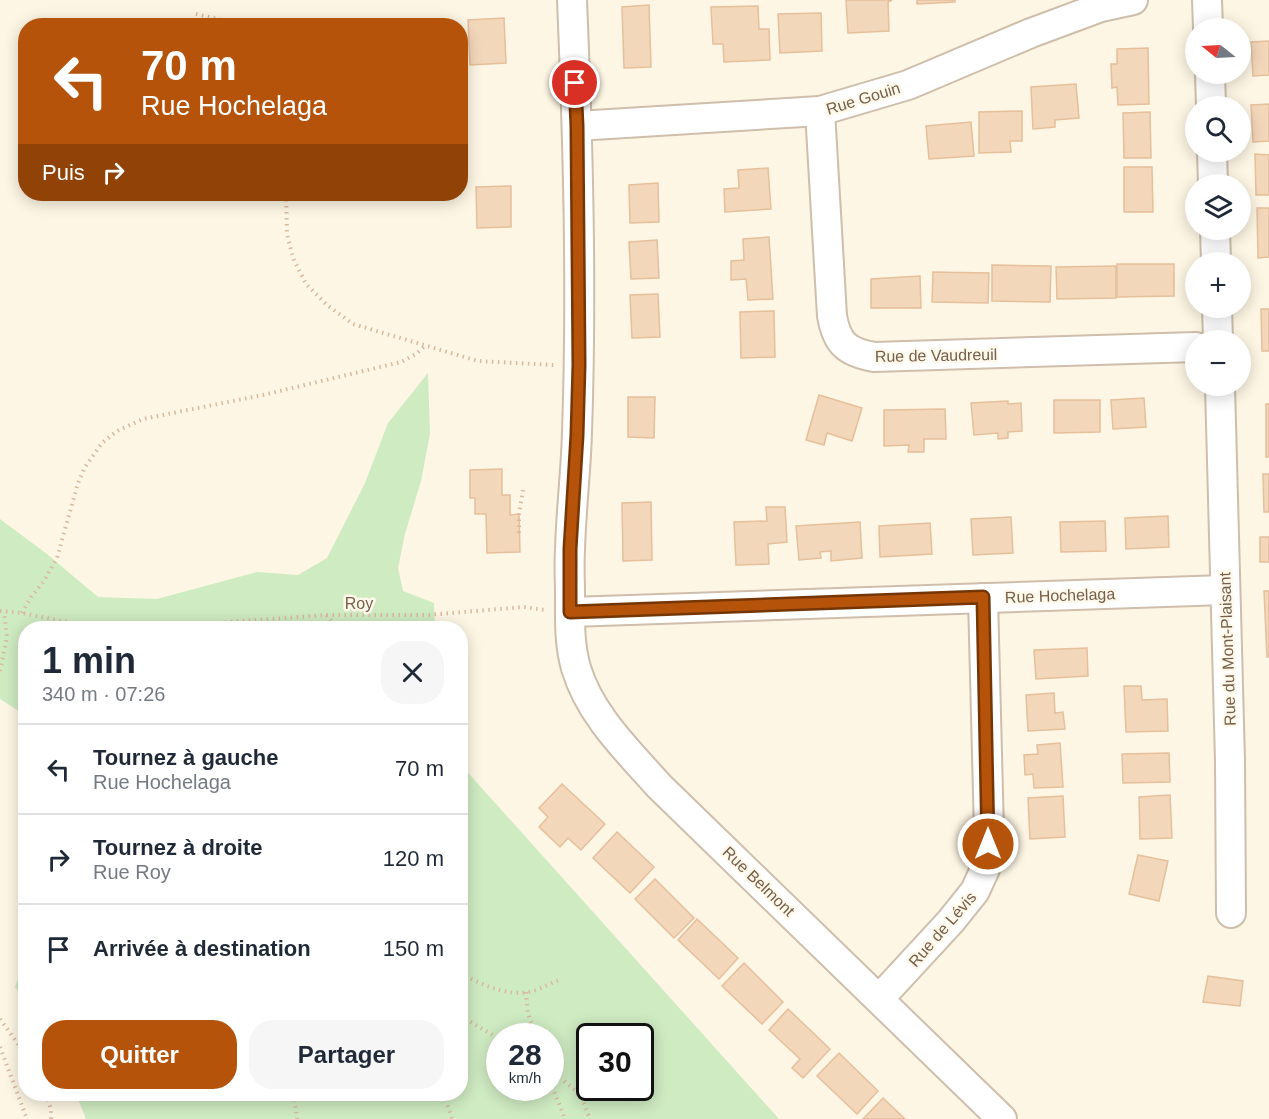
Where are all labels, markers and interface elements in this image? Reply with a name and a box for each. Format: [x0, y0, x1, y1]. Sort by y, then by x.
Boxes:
north arrow [1185, 18, 1251, 84]
map controls [1185, 18, 1251, 396]
icon: left [42, 42, 120, 120]
text: 70 m [141, 42, 237, 89]
pin [549, 57, 600, 108]
icon: arrive [558, 66, 591, 99]
street label: Rue Gouin [824, 79, 902, 118]
text: Rue Hochelaga [141, 91, 327, 121]
button: search [1185, 96, 1251, 162]
icon: right [97, 156, 130, 189]
text: Puis [42, 160, 85, 185]
button: layers [1185, 174, 1251, 240]
button: + [1185, 252, 1251, 318]
button: − [1185, 330, 1251, 396]
street label: Rue de Vaudreuil [875, 346, 997, 365]
street label: Rue du Mont-Plaisant [1216, 571, 1239, 726]
street label: Rue Hochelaga [1005, 585, 1116, 606]
street label: Roy [345, 595, 373, 612]
text: 1 min [42, 640, 136, 681]
button: close [381, 641, 444, 704]
text: 340 m · 07:26 [42, 683, 165, 705]
text: Tournez à gauche [93, 745, 278, 770]
icon: left [42, 753, 75, 786]
text: 70 m [395, 756, 444, 781]
text: Rue Hochelaga [93, 771, 231, 793]
position arrow [956, 812, 1020, 876]
text: Tournez à droite [93, 835, 263, 860]
icon: right [42, 843, 75, 876]
street label: Rue Belmont [719, 843, 798, 920]
text: 120 m [383, 846, 444, 871]
text: Rue Roy [93, 861, 171, 883]
street label: Rue de Lévis [905, 889, 979, 970]
icon: arrive [42, 933, 75, 966]
text: Arrivée à destination [93, 936, 311, 961]
text: 150 m [383, 936, 444, 961]
button: Quitter [42, 1020, 237, 1089]
button: Partager [249, 1020, 444, 1089]
speed limit sign: 30 [576, 1023, 654, 1101]
text: 28 [508, 1038, 542, 1071]
text: km/h [509, 1069, 541, 1086]

